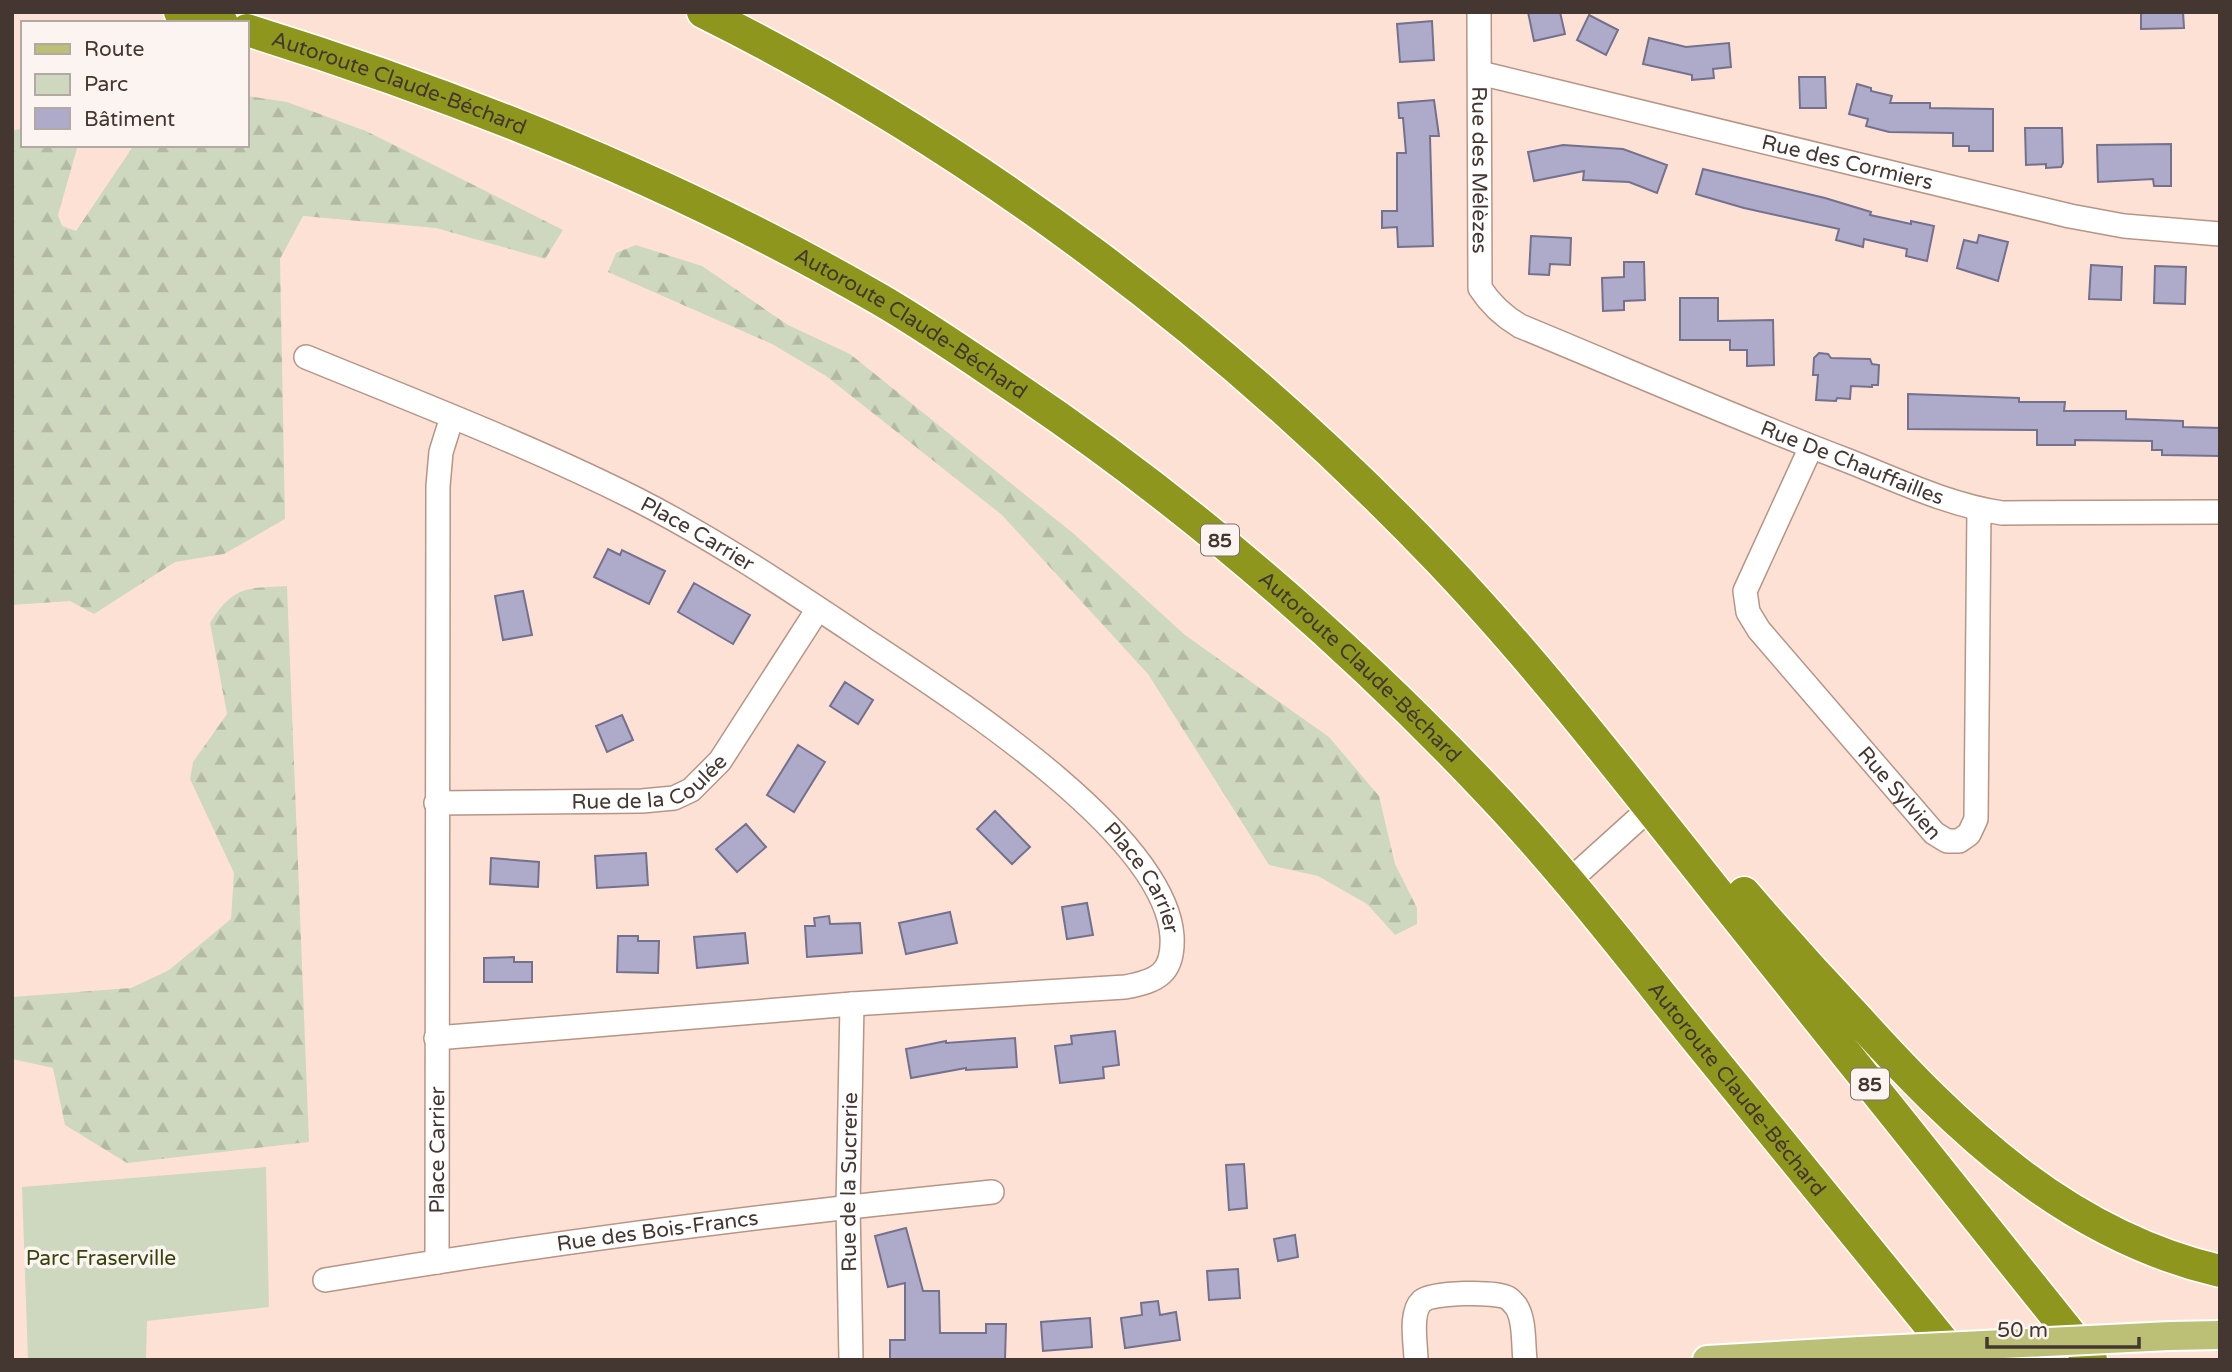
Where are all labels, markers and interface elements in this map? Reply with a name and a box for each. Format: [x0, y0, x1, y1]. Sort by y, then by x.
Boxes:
legend [21, 21, 248, 147]
street label: Autoroute Claude-Béchard [269, 27, 530, 140]
text: Route [84, 37, 144, 62]
text: Parc [84, 72, 128, 97]
street label: Rue des Mélèzes [1466, 86, 1492, 254]
text: Bâtiment [84, 107, 175, 132]
street label: Rue des Cormiers [1759, 130, 1935, 195]
street label: Autoroute Claude-Béchard [790, 243, 1032, 405]
street label: Rue De Chauffailles [1757, 416, 1947, 511]
street label: Place Carrier [636, 492, 759, 577]
road number: 85 [1201, 524, 1239, 555]
street label: Autoroute Claude-Béchard [1253, 566, 1466, 768]
street label: Rue Sylvien [1852, 742, 1946, 845]
street label: Rue de la Coulée [571, 749, 733, 815]
street label: Place Carrier [1098, 817, 1184, 935]
street label: Autoroute Claude-Béchard [1643, 977, 1831, 1202]
road number: 85 [1851, 1068, 1889, 1100]
street label: Place Carrier [425, 1086, 450, 1214]
street label: Rue de la Sucrerie [836, 1092, 863, 1272]
street label: Rue des Bois-Francs [555, 1206, 760, 1257]
park label: Parc Fraserville [26, 1246, 176, 1271]
scale bar [1987, 1306, 2139, 1350]
text: 50 m [1997, 1318, 2048, 1343]

